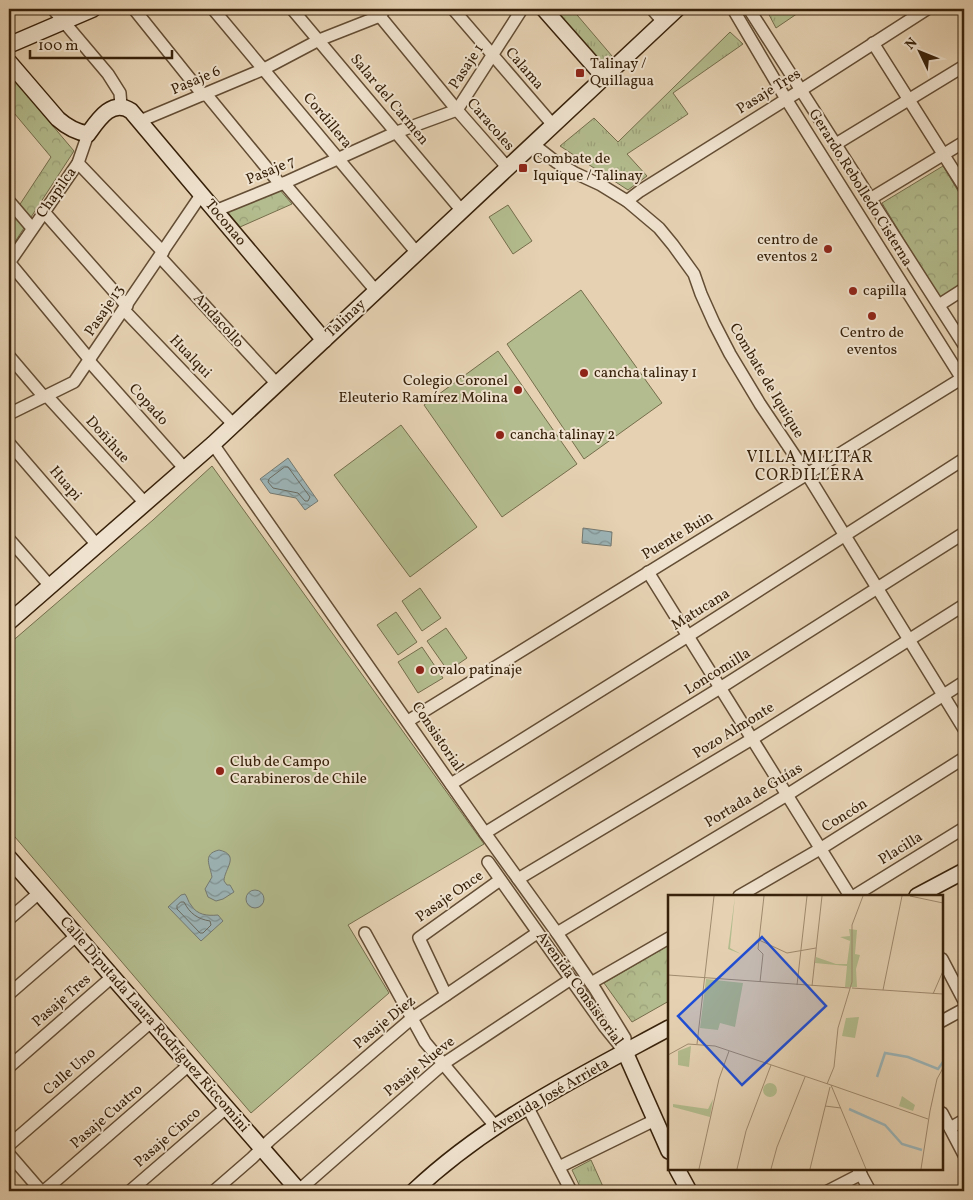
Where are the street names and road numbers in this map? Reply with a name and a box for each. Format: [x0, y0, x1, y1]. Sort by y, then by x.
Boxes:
street label: Pasaje 1 [445, 40, 489, 94]
street label: Calama [500, 43, 548, 95]
street label: Salar del Carmen [345, 50, 433, 150]
street label: Pasaje 6 [168, 61, 224, 101]
street label: Pasaje Tres [733, 64, 805, 120]
street label: Cordillera [297, 89, 357, 153]
street label: Caracoles [461, 94, 519, 156]
street label: Gerardo Rebolledo Cisterna [803, 105, 917, 271]
street label: Pasaje 7 [243, 151, 299, 191]
street label: Chapilca [32, 163, 82, 223]
street label: Toconao [199, 195, 251, 251]
street label: Pasaje 13 [80, 281, 130, 341]
street label: Andacollo [188, 289, 248, 353]
street label: Talinay [321, 295, 371, 343]
street label: Combate de Iquique [723, 320, 809, 442]
street label: Hualqui [164, 331, 216, 383]
street label: Copado [123, 379, 173, 431]
street label: Doñihue [80, 412, 134, 468]
street label: Huapi [44, 462, 86, 506]
street label: Puente Buin [638, 506, 718, 566]
street label: Matucana [668, 584, 734, 636]
street label: Loncomilla [681, 643, 755, 701]
street label: Consistorial [406, 698, 468, 776]
street label: Pozo Almonte [689, 698, 779, 764]
street label: Portada de Guías [701, 758, 807, 834]
street label: Concón [818, 794, 872, 838]
street label: Placilla [875, 827, 927, 871]
street label: Pasaje Once [412, 866, 488, 928]
street label: Calle Diputada Laura Rodríguez Riccomini [54, 912, 254, 1138]
street label: Avenida Consistorial [530, 927, 628, 1051]
street label: Pasaje Tres [28, 969, 96, 1033]
street label: Pasaje Diez [349, 991, 421, 1055]
street label: Pasaje Nueve [380, 1032, 460, 1102]
street label: Calle Uno [39, 1043, 101, 1101]
street label: Avenida José Arrieta [487, 1053, 613, 1139]
street label: Pasaje Cuatro [66, 1080, 148, 1154]
street label: Pasaje Cinco [130, 1103, 206, 1173]

